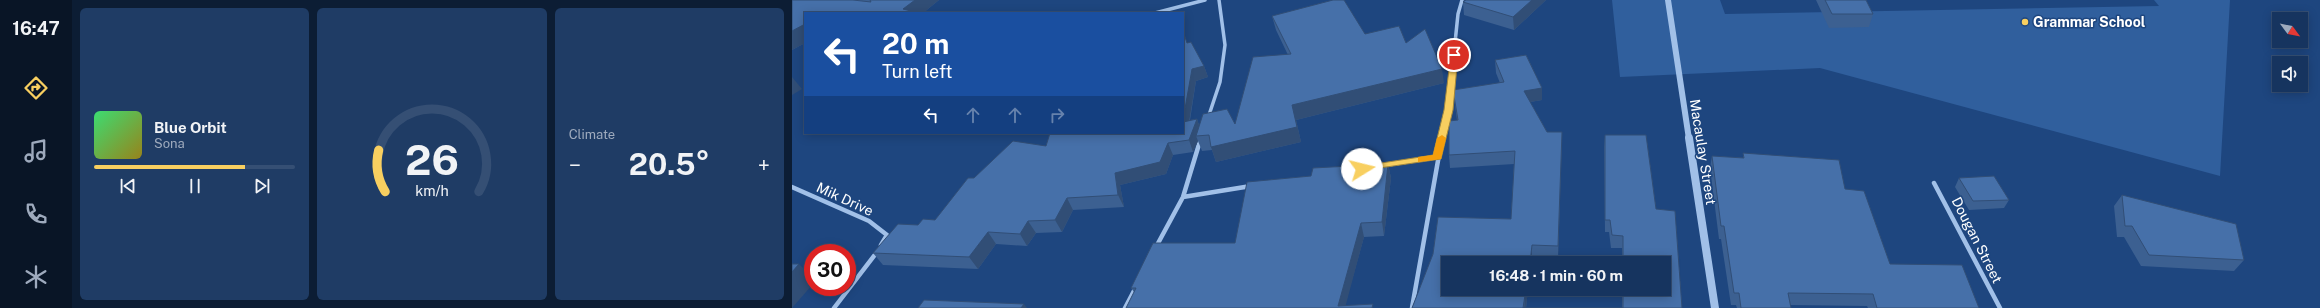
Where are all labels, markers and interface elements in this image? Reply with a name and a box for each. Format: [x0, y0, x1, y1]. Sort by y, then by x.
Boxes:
north arrow [2272, 12, 2308, 48]
map controls [2272, 12, 2308, 92]
place label: Grammar School [2033, 14, 2146, 30]
marker: Grammar School [2020, 17, 2030, 27]
text: 16:47 [12, 18, 60, 39]
text: 20 m [882, 27, 949, 60]
icon: left [816, 28, 868, 80]
pin [1437, 38, 1471, 72]
icon: arrive [1443, 44, 1465, 66]
button: sound [2272, 56, 2308, 92]
text: Turn left [882, 61, 952, 82]
icon: directions [22, 74, 50, 102]
street label: Macaulay Street [1687, 98, 1719, 206]
icon: left [920, 104, 942, 126]
icon: ahead [962, 104, 984, 126]
icon: ahead [1004, 104, 1026, 126]
icon: right [1046, 104, 1068, 126]
text: Blue Orbit [154, 119, 227, 136]
text: Climate [569, 127, 615, 142]
text: 26 [405, 135, 459, 184]
text: Sona [154, 136, 185, 151]
icon: music [22, 137, 50, 165]
text: 20.5° [629, 146, 710, 182]
position arrow [1341, 148, 1383, 190]
text: − [569, 152, 581, 178]
text: + [758, 152, 770, 178]
icon: previous [117, 175, 139, 197]
icon: pause [184, 175, 206, 197]
icon: next [251, 175, 273, 197]
street label: Mik Drive [814, 179, 876, 219]
text: km/h [415, 182, 449, 199]
street label: Dougan Street [1948, 194, 2006, 286]
icon: phone [22, 200, 50, 228]
speed limit sign: 30 [804, 244, 856, 296]
icon: climate [22, 263, 50, 291]
text: 16:48 · 1 min · 60 m [1489, 267, 1623, 284]

